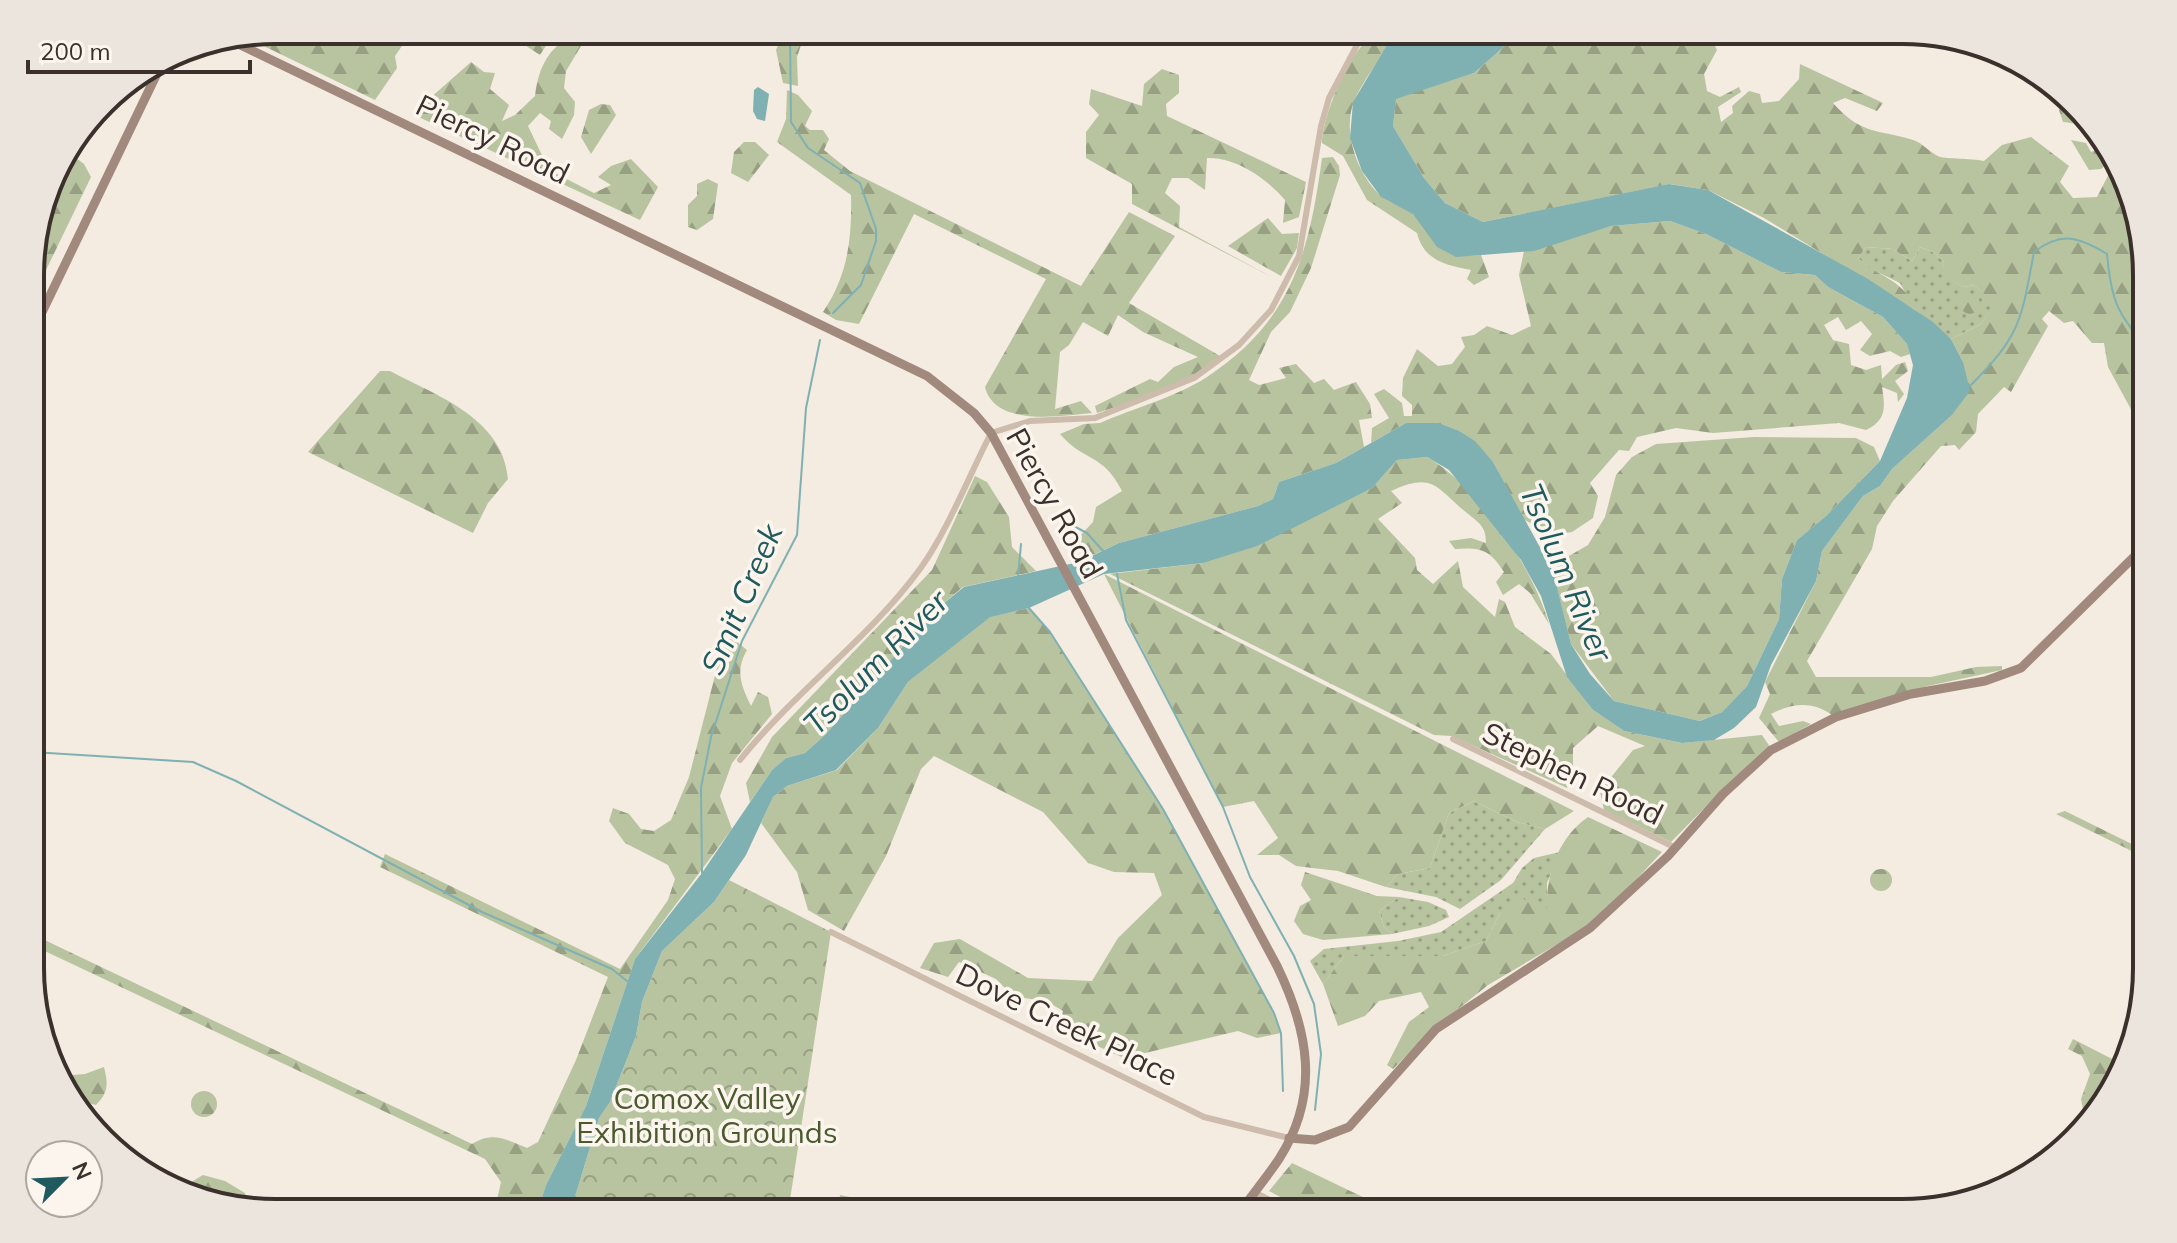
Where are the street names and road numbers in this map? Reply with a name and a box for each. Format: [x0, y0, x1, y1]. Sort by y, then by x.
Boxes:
street label: Piercy Road [410, 86, 576, 192]
street label: Piercy Road [998, 421, 1112, 585]
street label: Stephen Road [1477, 713, 1669, 833]
street label: Dove Creek Place [950, 954, 1184, 1094]

